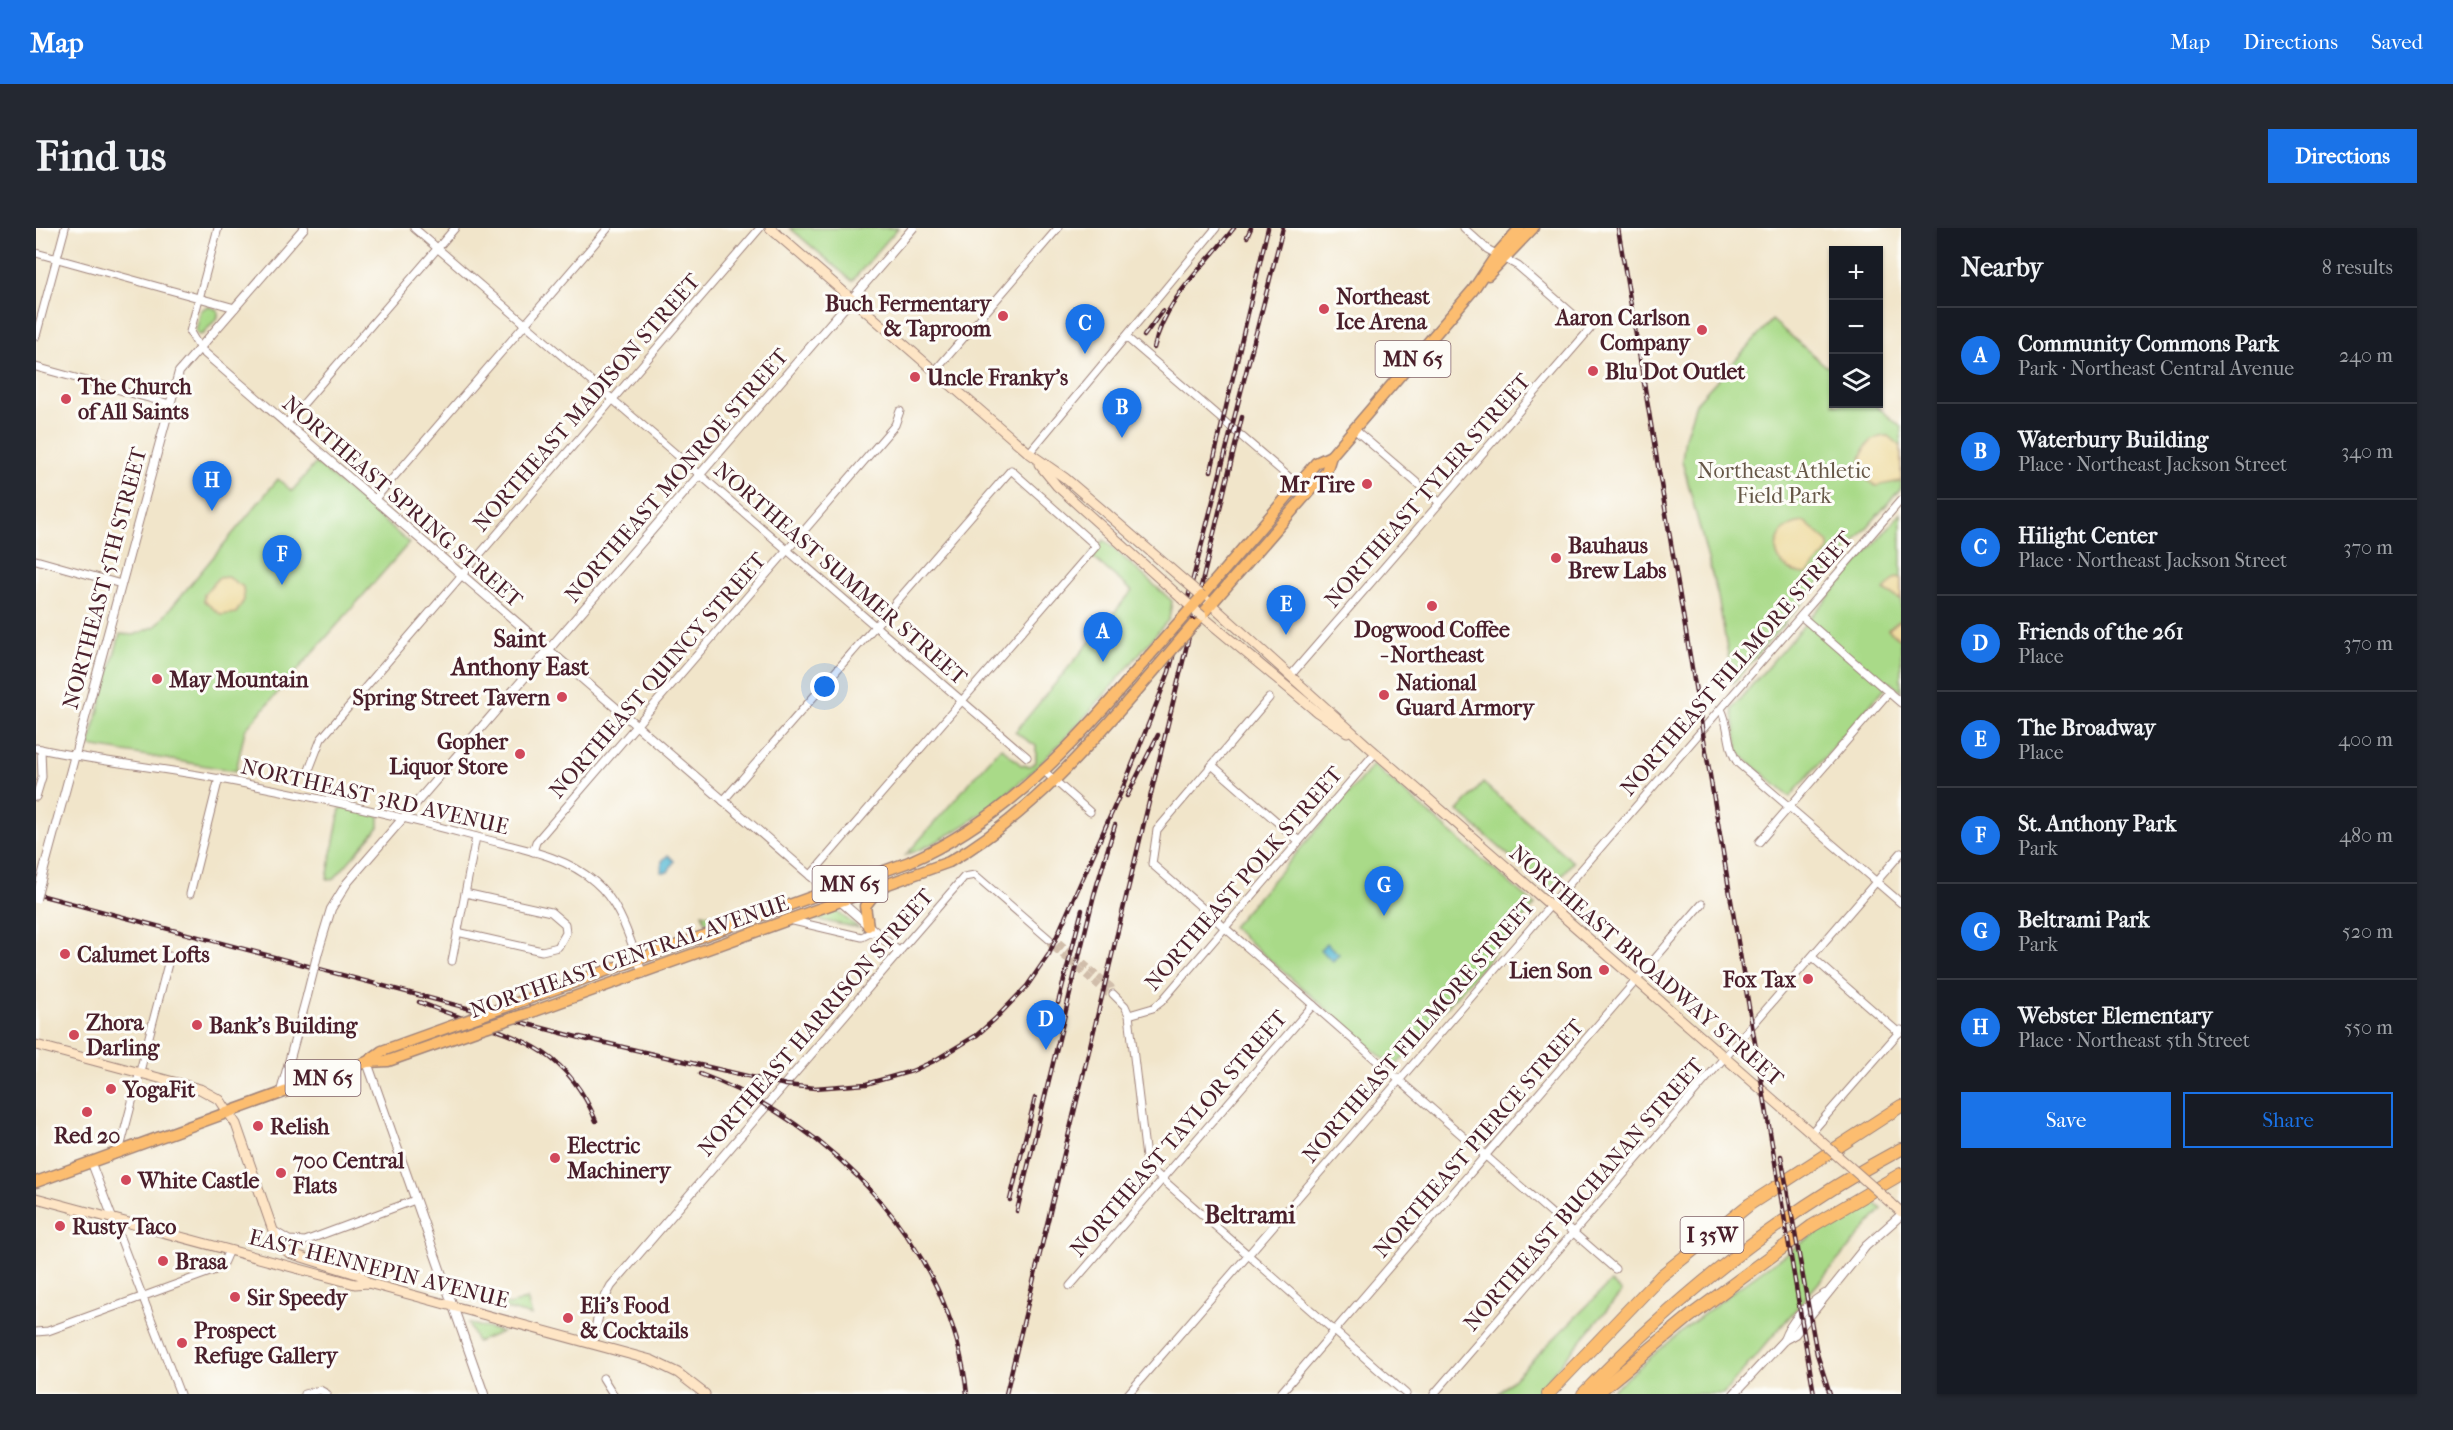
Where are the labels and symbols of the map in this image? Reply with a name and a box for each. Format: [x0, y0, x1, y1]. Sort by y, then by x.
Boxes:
street label: NORTHEAST MADISON STREET [468, 268, 707, 537]
place label: Northeast Ice Arena [1336, 284, 1431, 335]
place label: Buch Fermentary & Taproom [825, 291, 992, 342]
marker: Northeast Ice Arena [1317, 302, 1331, 316]
pin: C [1066, 304, 1104, 354]
place label: Aaron Carlson Company [1554, 305, 1691, 356]
marker: Buch Fermentary & Taproom [996, 309, 1010, 323]
marker: Aaron Carlson Company [1695, 323, 1709, 337]
road number: MN 65 [1376, 341, 1450, 377]
street label: NORTHEAST MONROE STREET [559, 343, 795, 608]
place label: Blu Dot Outlet [1605, 359, 1746, 385]
marker: Blu Dot Outlet [1586, 364, 1600, 378]
place label: Uncle Franky's [926, 365, 1068, 391]
street label: NORTHEAST TYLER STREET [1319, 368, 1537, 613]
marker: Uncle Franky's [908, 370, 922, 384]
place label: The Church of All Saints [77, 374, 192, 425]
pin: B [1102, 388, 1142, 438]
street label: NORTHEAST SPRING STREET [277, 390, 529, 614]
marker: The Church of All Saints [59, 392, 73, 406]
street label: NORTHEAST 5TH STREET [57, 443, 153, 712]
street label: NORTHEAST SUMMER STREET [709, 457, 973, 691]
park label: Northeast Athletic Field Park [1697, 458, 1871, 509]
pin: H [192, 462, 231, 511]
place label: Mr Tire [1279, 472, 1355, 498]
marker: Mr Tire [1360, 477, 1374, 491]
street label: NORTHEAST FILLMORE STREET [1615, 525, 1859, 801]
place label: Bauhaus Brew Labs [1568, 533, 1666, 584]
pin: F [262, 536, 302, 585]
street label: NORTHEAST QUINCY STREET [544, 547, 772, 804]
marker: Bauhaus Brew Labs [1549, 551, 1563, 565]
pin: E [1266, 586, 1306, 635]
marker: Dogwood Coffee - Northeast [1425, 599, 1439, 613]
pin: A [1084, 612, 1122, 662]
place label: Dogwood Coffee - Northeast [1354, 617, 1510, 668]
district label: Saint Anthony East [449, 625, 589, 681]
place label: May Mountain [168, 667, 309, 693]
place label: National Guard Armory [1396, 670, 1535, 721]
marker: May Mountain [150, 672, 164, 686]
your location [810, 672, 839, 701]
place label: Spring Street Tavern [353, 685, 550, 711]
marker: National Guard Armory [1377, 688, 1391, 702]
marker: Spring Street Tavern [555, 690, 569, 704]
place label: Gopher Liquor Store [389, 729, 509, 780]
marker: Gopher Liquor Store [513, 747, 527, 761]
street label: NORTHEAST 3RD AVENUE [238, 753, 511, 840]
street label: NORTHEAST POLK STREET [1139, 761, 1349, 996]
street label: NORTHEAST BROADWAY STREET [1504, 840, 1789, 1092]
road number: MN 65 [812, 866, 888, 902]
pin: G [1364, 866, 1404, 916]
street label: NORTHEAST HARRISON STREET [693, 883, 940, 1162]
street label: NORTHEAST CENTRAL AVENUE [466, 890, 792, 1024]
street label: NORTHEAST FILLMORE STREET [1297, 892, 1541, 1168]
place label: Calumet Lofts [77, 942, 210, 968]
marker: Calumet Lofts [58, 947, 72, 961]
place label: Lien Son [1509, 958, 1592, 984]
marker: Lien Son [1597, 963, 1611, 977]
place label: Fox Tax [1722, 967, 1797, 993]
marker: Fox Tax [1801, 972, 1815, 986]
pin: D [1026, 1000, 1066, 1050]
street label: NORTHEAST TAYLOR STREET [1065, 1004, 1294, 1262]
place label: Zhora Darling [86, 1010, 161, 1061]
place label: Bank's Building [209, 1013, 358, 1039]
street label: NORTHEAST PIERCE STREET [1368, 1013, 1590, 1263]
marker: Bank's Building [190, 1018, 204, 1032]
marker: Zhora Darling [67, 1028, 81, 1042]
street label: NORTHEAST BUCHANAN STREET [1458, 1052, 1710, 1336]
road number: MN 65 [286, 1060, 360, 1096]
place label: YogaFit [122, 1077, 196, 1103]
marker: YogaFit [104, 1082, 118, 1096]
marker: Red 20 [80, 1105, 94, 1119]
place label: Relish [270, 1114, 330, 1140]
marker: Relish [251, 1119, 265, 1133]
place label: Red 20 [54, 1123, 120, 1149]
place label: Electric Machinery [566, 1133, 672, 1184]
place label: 700 Central Flats [292, 1148, 405, 1199]
marker: Electric Machinery [548, 1151, 562, 1165]
marker: 700 Central Flats [274, 1166, 288, 1180]
place label: White Castle [137, 1168, 260, 1194]
marker: White Castle [119, 1173, 133, 1187]
district label: Beltrami [1205, 1201, 1296, 1229]
place label: Rusty Taco [72, 1214, 176, 1240]
road number: I 35W [1680, 1217, 1744, 1253]
marker: Rusty Taco [53, 1219, 67, 1233]
street label: EAST HENNEPIN AVENUE [246, 1224, 512, 1314]
place label: Brasa [175, 1249, 228, 1275]
marker: Brasa [156, 1254, 170, 1268]
place label: Sir Speedy [247, 1285, 349, 1311]
marker: Sir Speedy [228, 1290, 242, 1304]
place label: Eli's Food & Cocktails [580, 1293, 688, 1344]
marker: Eli's Food & Cocktails [561, 1311, 575, 1325]
place label: Prospect Refuge Gallery [194, 1318, 339, 1369]
marker: Prospect Refuge Gallery [175, 1336, 189, 1350]

